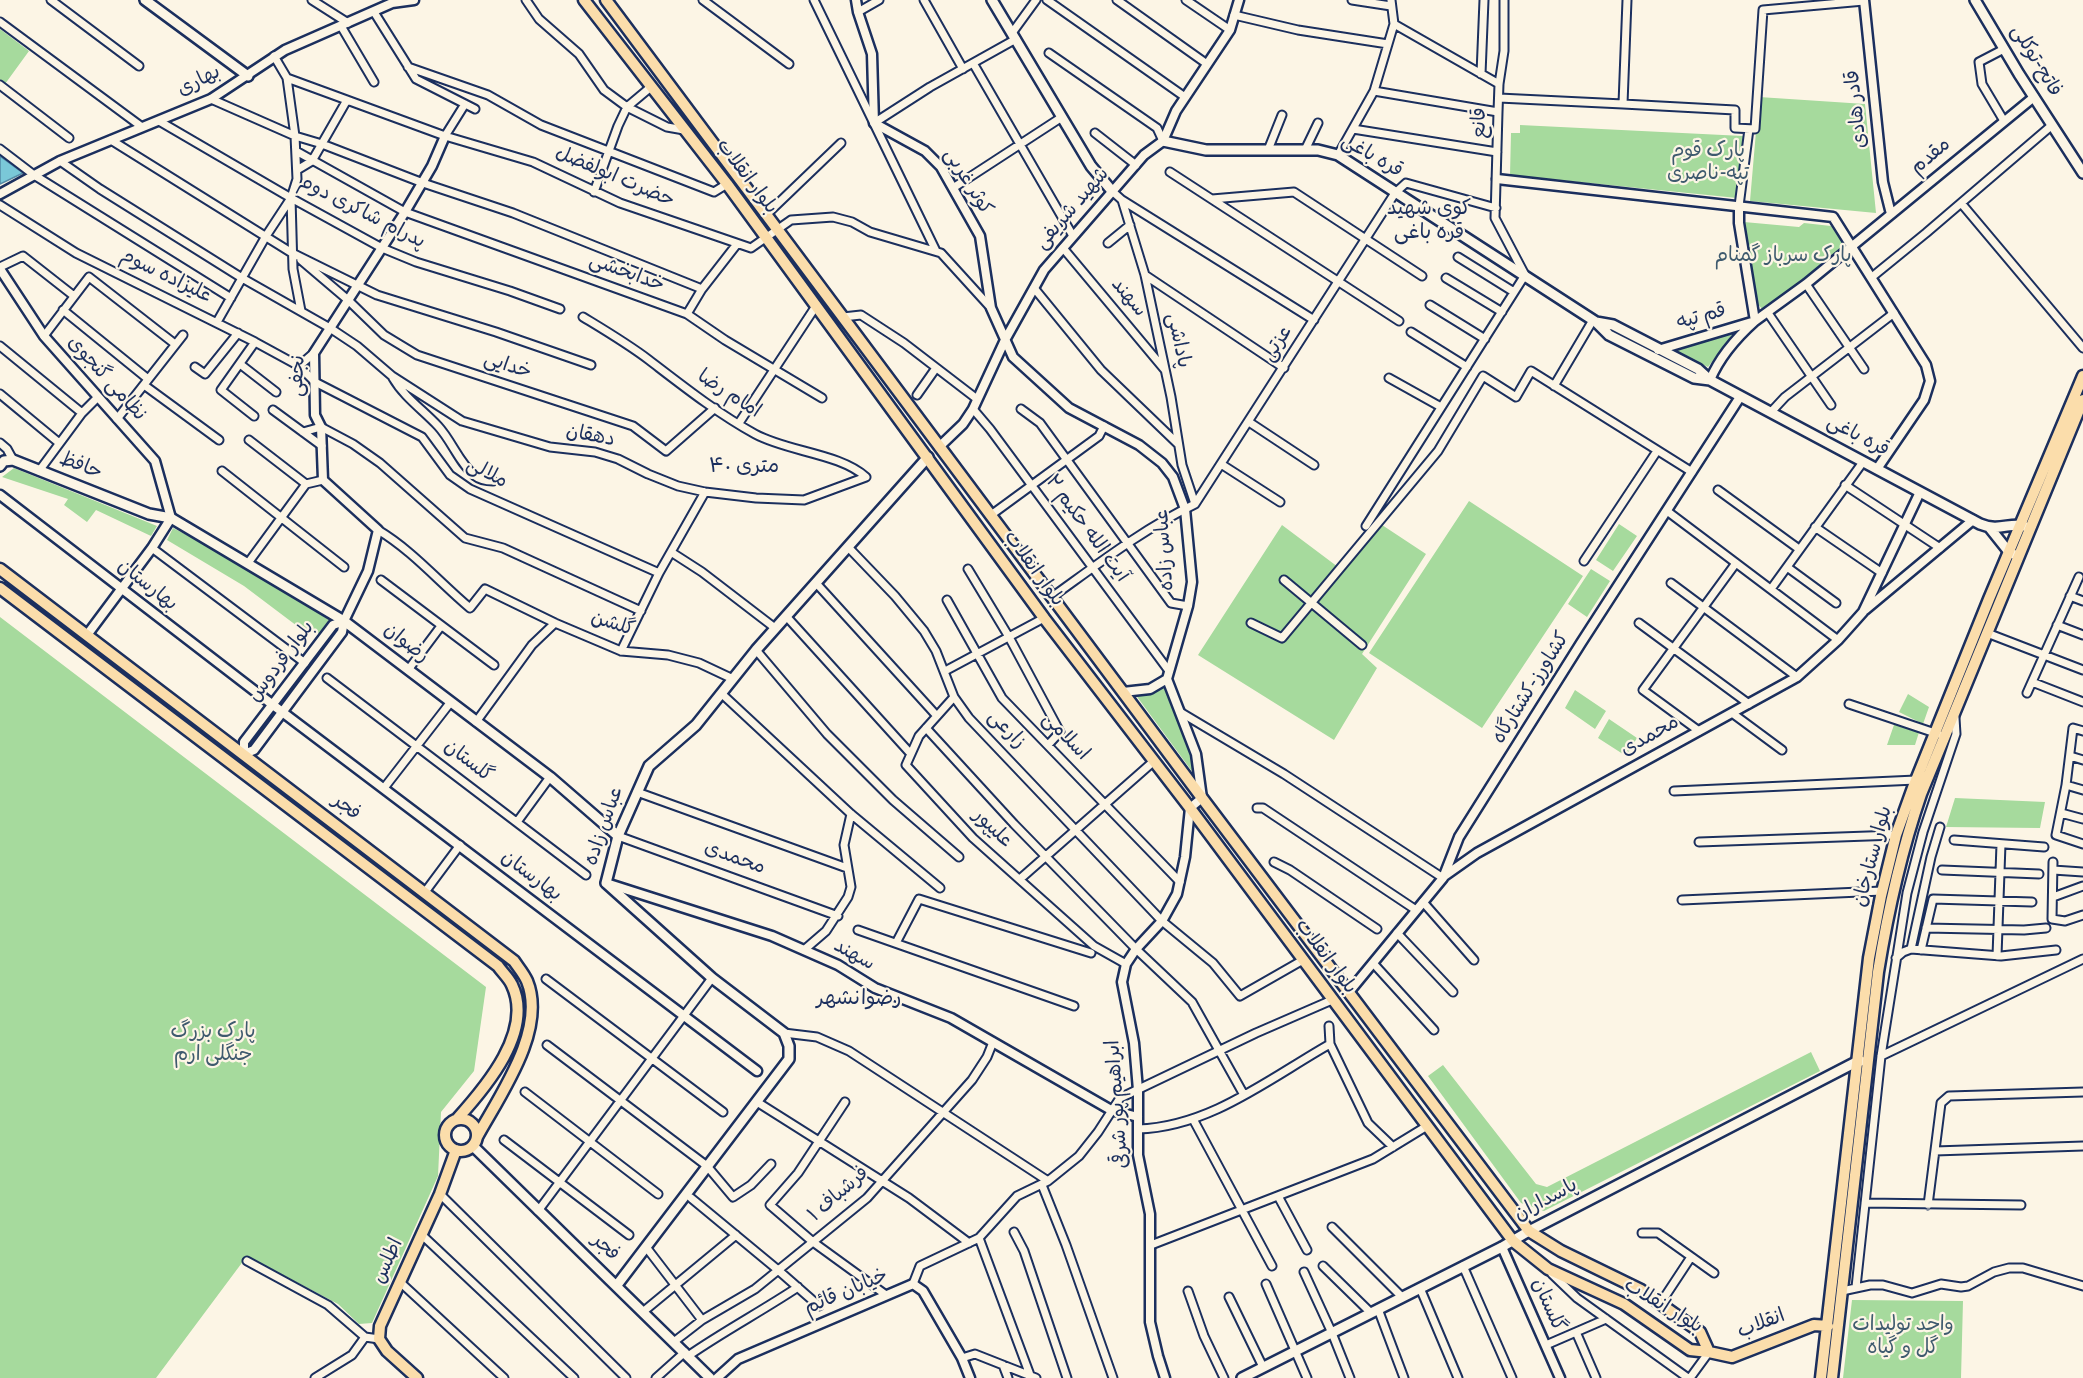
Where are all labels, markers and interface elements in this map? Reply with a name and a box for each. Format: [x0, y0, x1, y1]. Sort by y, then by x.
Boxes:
street label: فاتح-توکلی [2003, 22, 2065, 102]
street label: بهاری [174, 62, 226, 104]
street label: قادر هادی [1843, 69, 1875, 149]
street label: قانع [1470, 107, 1494, 139]
street label: قره باغی [1336, 131, 1406, 185]
street label: مقدم [1907, 134, 1957, 182]
street label: بلوار انقلاب [709, 136, 781, 220]
park label: پارک قوم تپه-ناصری [1667, 141, 1749, 188]
street label: حضرت ابولفضل [551, 143, 677, 215]
street label: کوثر غربی [936, 145, 996, 221]
street label: شهید شریفى [1032, 164, 1116, 256]
street label: پدرام شاکری دوم [294, 172, 428, 256]
district label: کوی شهید قره باغی [1387, 198, 1471, 248]
street label: علیزاده سوم [115, 246, 215, 310]
park label: پارک سرباز گمنام [1714, 246, 1852, 270]
street label: خدابخشی [585, 250, 667, 300]
street label: سهند [1104, 275, 1150, 323]
street label: قم تپه [1674, 300, 1730, 338]
street label: پاداشی [1159, 311, 1193, 371]
street label: عزتی [1258, 322, 1300, 368]
street label: نظامی گنجوی [60, 332, 150, 428]
street label: خدایی [480, 349, 534, 387]
street label: نجفی [287, 355, 313, 397]
street label: امام رضا [692, 366, 764, 426]
street label: قره باغی [1822, 412, 1892, 464]
street label: دهقان [563, 422, 617, 454]
street label: حافظ [55, 449, 105, 487]
street label: ملالی [461, 454, 511, 496]
district label: ۴۰ متری [709, 456, 779, 482]
street label: آیت الله حکیم ۲ [1038, 472, 1132, 588]
street label: عباس زاده [1152, 508, 1182, 592]
street label: بلوار انقلاب [997, 527, 1067, 613]
street label: بهارستان [111, 556, 181, 618]
street label: گلشن [587, 608, 637, 644]
street label: بلوار فردوس [245, 618, 321, 708]
street label: رضوان [377, 620, 433, 670]
street label: کشاورز-کشتارگاه [1489, 629, 1577, 749]
street label: زارعی [981, 707, 1029, 755]
street label: اسلامی [1035, 709, 1093, 767]
street label: محمدی [1617, 712, 1685, 764]
street label: گلستان [438, 736, 496, 790]
street label: عباس زاده [581, 784, 631, 870]
street label: فجر [326, 790, 364, 828]
street label: بلوار ستارخان [1850, 804, 1900, 910]
street label: علیپور [966, 805, 1016, 855]
street label: محمدی [700, 838, 768, 882]
street label: بهارستان [495, 847, 565, 909]
street label: بلوار انقلاب [1288, 916, 1360, 1000]
street label: سهند [828, 936, 878, 978]
district label: رضوانشهر [816, 988, 902, 1014]
park label: پارک بزرگ جنگلی ارم [170, 1022, 256, 1069]
street label: ابراهیم پور شرقی [1104, 1039, 1136, 1169]
street label: فرشباف ۱ [805, 1163, 875, 1229]
street label: پاسداران [1511, 1175, 1583, 1229]
street label: فجر [585, 1230, 623, 1268]
street label: اطلس [369, 1236, 411, 1288]
street label: خیابان قائم [801, 1266, 893, 1322]
street label: بلوار انقلاب [1618, 1275, 1706, 1341]
street label: گلستان [1524, 1276, 1568, 1336]
street label: انقلاب [1735, 1306, 1789, 1346]
park label: واحد تولیدات گل و گیاه [1852, 1315, 1954, 1362]

